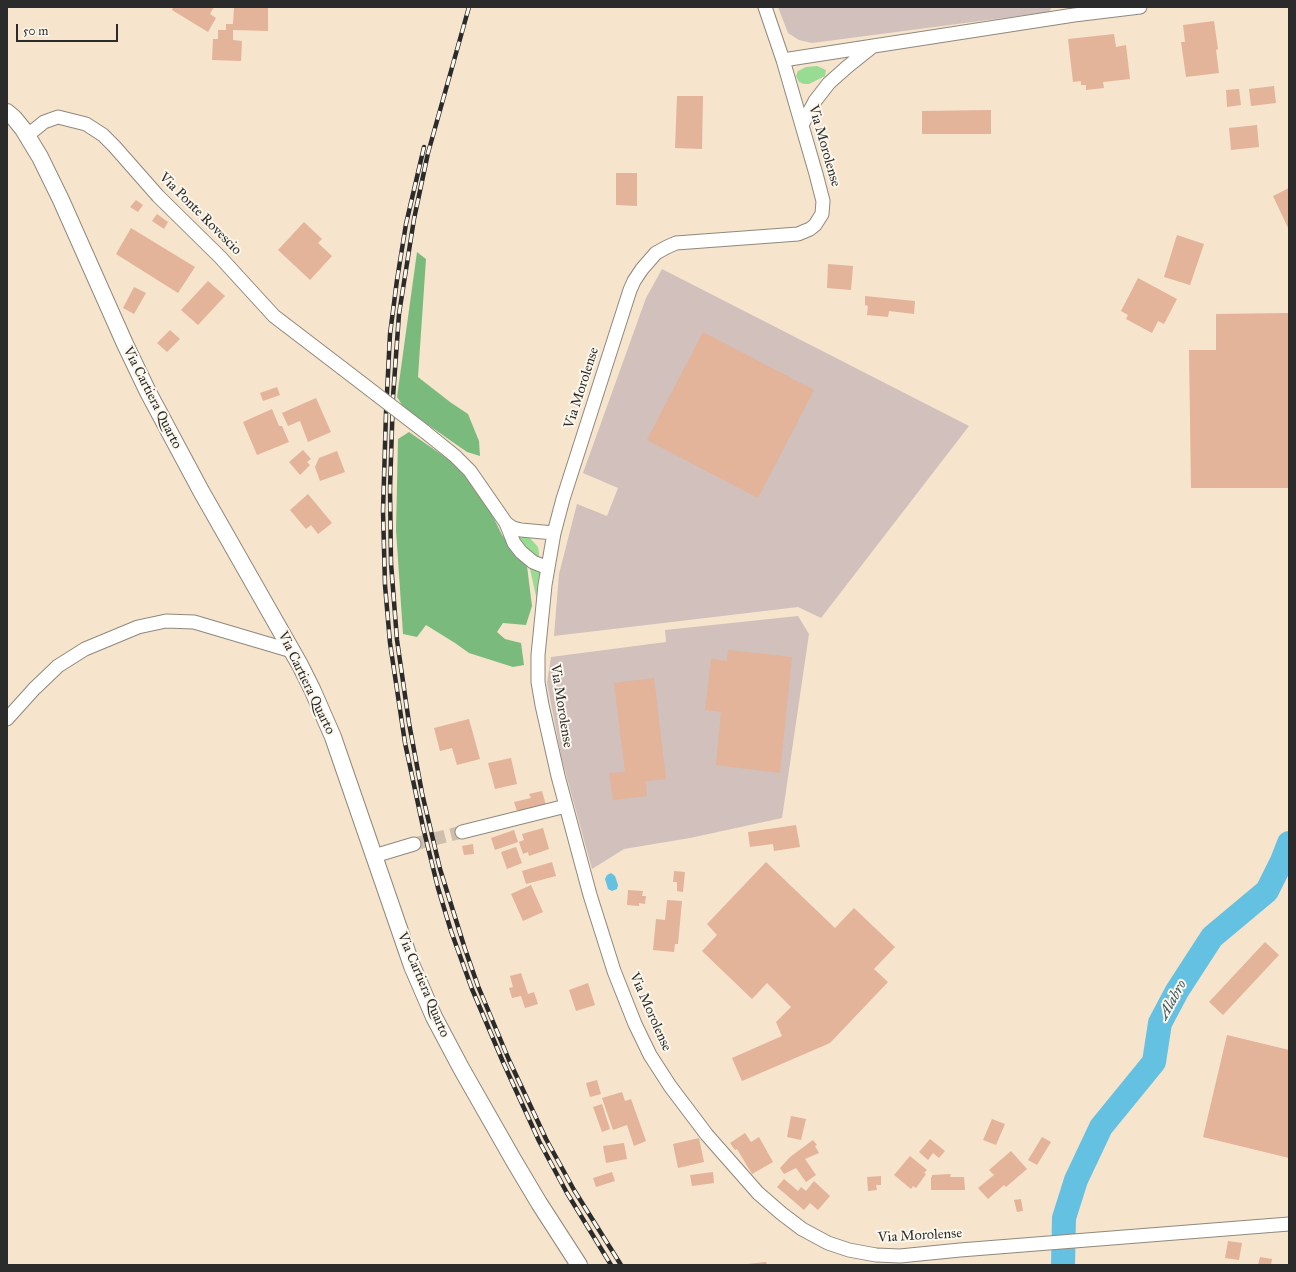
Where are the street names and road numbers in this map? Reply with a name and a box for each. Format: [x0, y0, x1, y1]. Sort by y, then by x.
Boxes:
street label: Via Morolense [804, 103, 844, 189]
street label: Via Ponte Rovescio [155, 169, 245, 259]
street label: Via Cartiera Quarto [119, 344, 185, 452]
street label: Via Morolense [561, 345, 603, 431]
street label: Via Cartiera Quarto [274, 629, 338, 737]
street label: Via Morolense [546, 663, 576, 749]
street label: Via Cartiera Quarto [393, 930, 453, 1040]
street label: Via Morolense [625, 970, 675, 1054]
street label: Via Morolense [877, 1225, 963, 1247]

